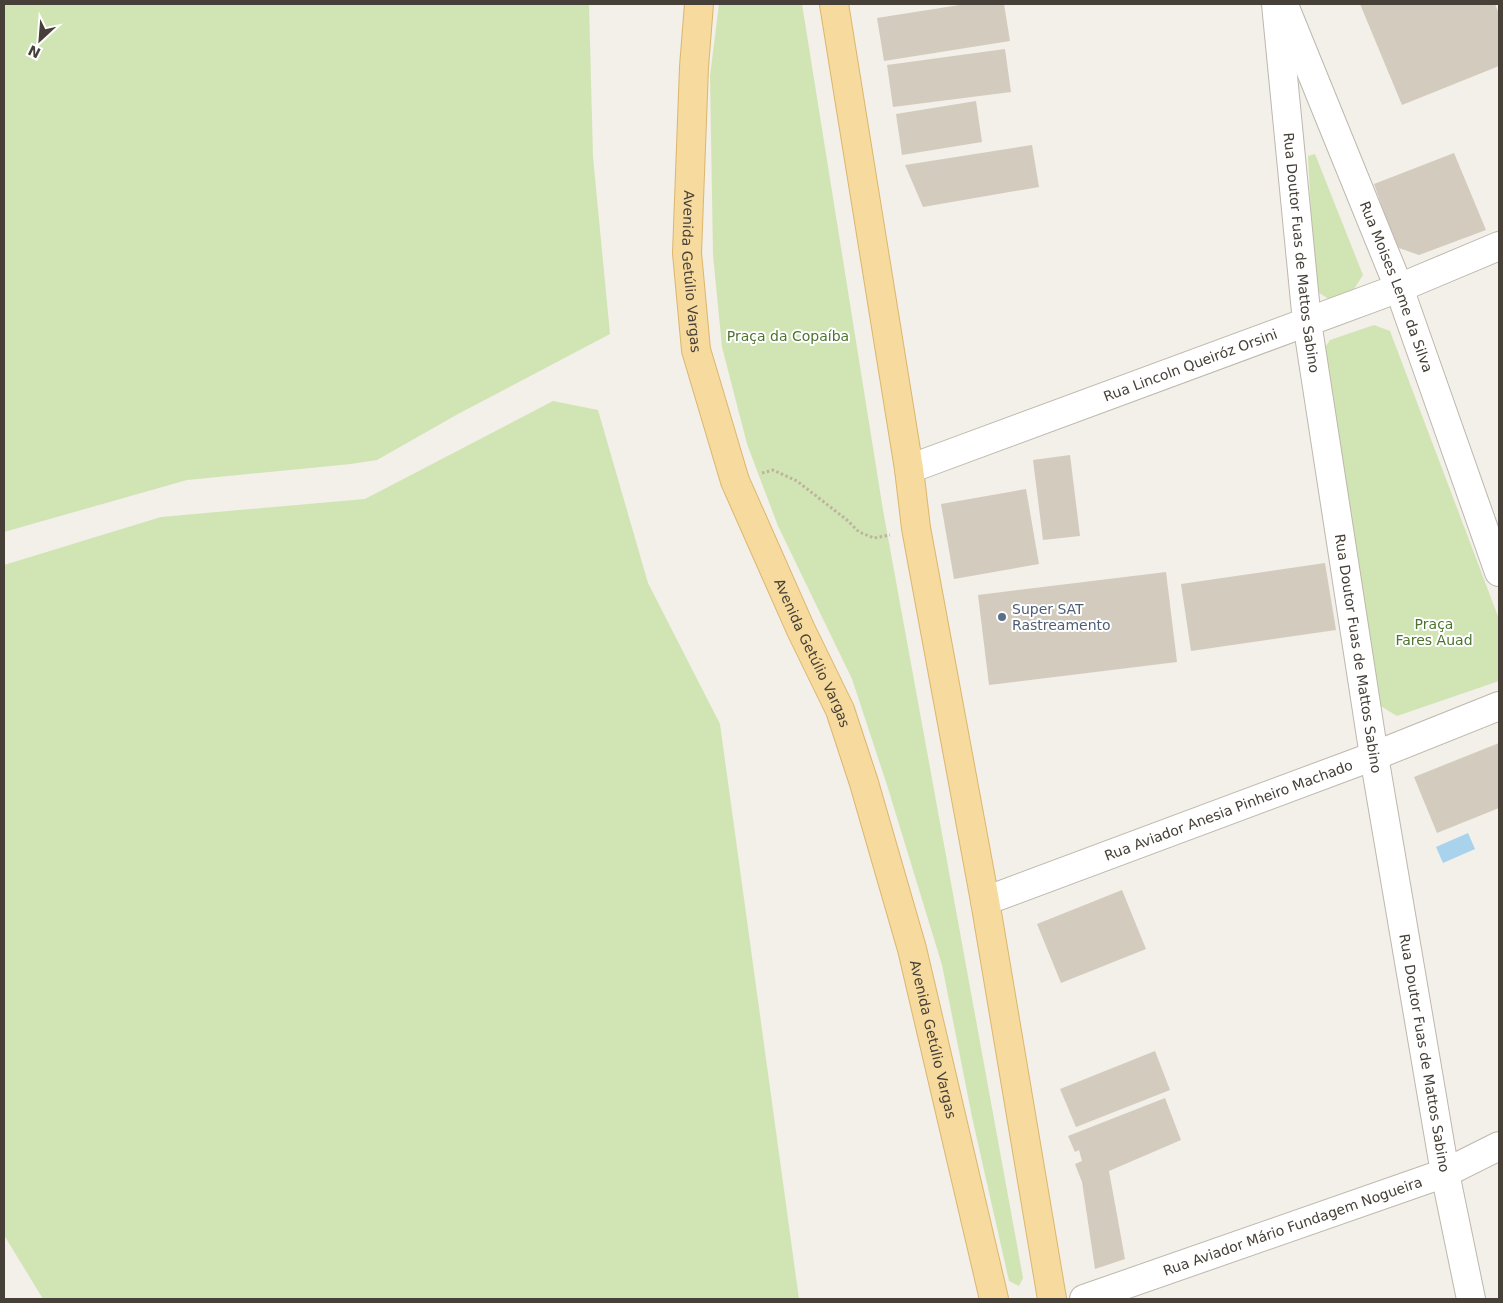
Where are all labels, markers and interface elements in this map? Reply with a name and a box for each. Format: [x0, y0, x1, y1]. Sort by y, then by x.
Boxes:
north arrow [15, 15, 65, 65]
text: N [26, 42, 43, 61]
street label: Rua Doutor Fuas de Mattos Sabino [1281, 132, 1323, 374]
street label: Avenida Getúlio Vargas [679, 190, 704, 353]
street label: Rua Moises Leme da Silva [1357, 199, 1436, 374]
street label: Rua Lincoln Queiróz Orsini [1101, 326, 1280, 404]
park label: Praça da Copaíba [727, 328, 849, 344]
street label: Rua Doutor Fuas de Mattos Sabino [1332, 533, 1385, 774]
street label: Avenida Getúlio Vargas [771, 576, 853, 729]
place label: Super SAT Rastreamento [1012, 601, 1111, 633]
marker: Super SAT Rastreamento [996, 611, 1008, 623]
park label: Praça Fares Auad [1395, 616, 1473, 648]
street label: Rua Aviador Anesia Pinheiro Machado [1102, 757, 1355, 864]
street label: Rua Doutor Fuas de Mattos Sabino [1396, 933, 1453, 1174]
street label: Avenida Getúlio Vargas [907, 959, 960, 1120]
street label: Rua Aviador Mário Fundagem Nogueira [1161, 1174, 1424, 1279]

